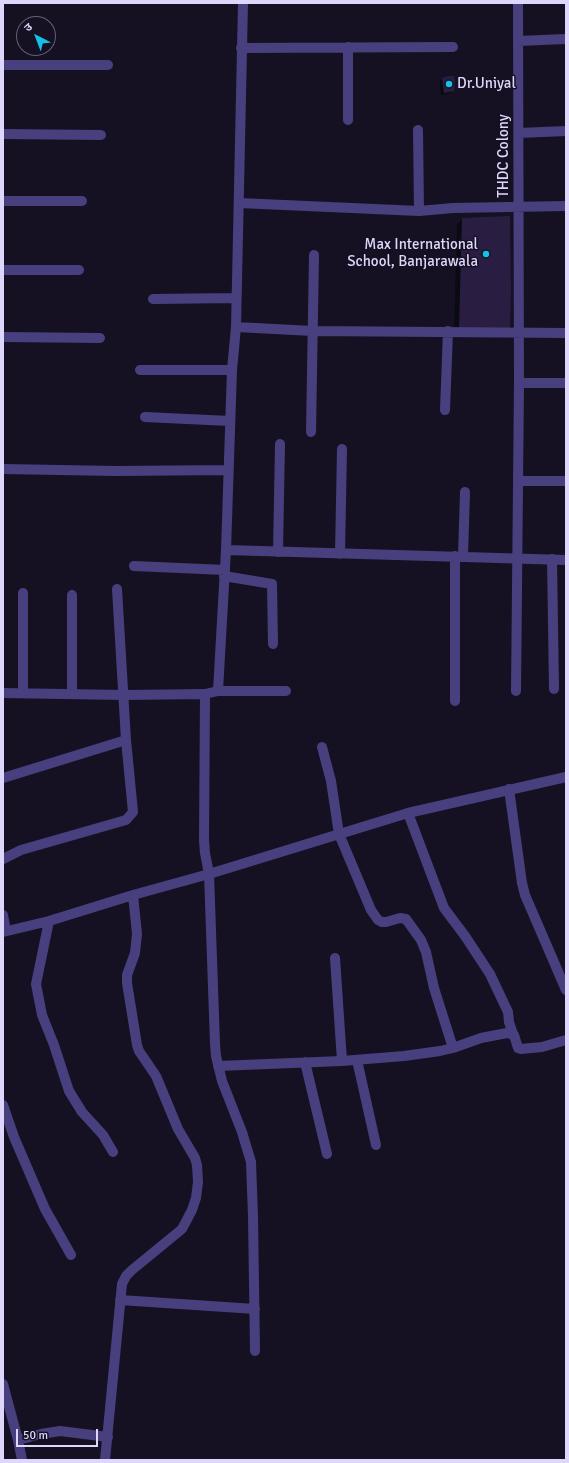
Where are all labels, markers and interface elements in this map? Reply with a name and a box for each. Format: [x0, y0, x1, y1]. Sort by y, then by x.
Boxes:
north arrow [16, 16, 56, 56]
text: उ [22, 20, 35, 34]
place label: Dr.Uniyal [457, 75, 516, 93]
marker: Dr.Uniyal [444, 79, 454, 89]
street label: THDC Colony [495, 114, 513, 198]
place label: Max International School, Banjarawala [347, 236, 478, 271]
marker: Max International School, Banjarawala [481, 249, 491, 259]
scale bar [18, 1421, 100, 1447]
text: 50 m [23, 1428, 48, 1443]

